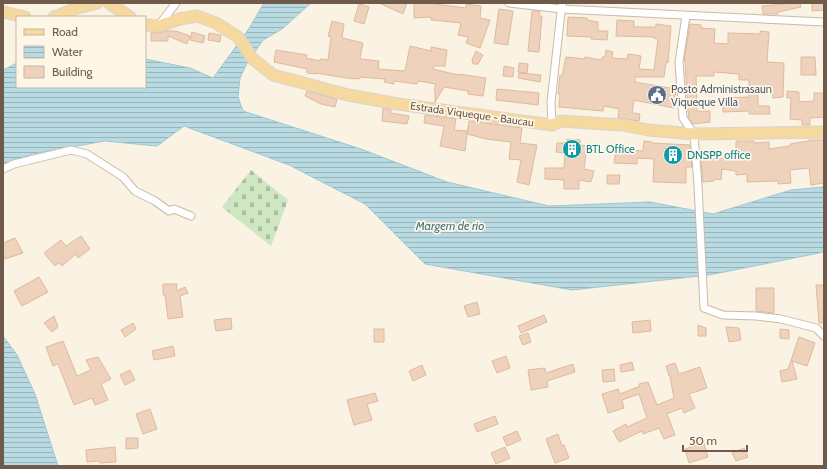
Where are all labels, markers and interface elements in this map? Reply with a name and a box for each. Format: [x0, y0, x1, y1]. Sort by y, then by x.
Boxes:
legend [16, 16, 146, 88]
text: Road [52, 24, 78, 39]
text: Water [52, 44, 83, 59]
text: Building [52, 64, 94, 79]
place label: Posto Administrasaun Viqueque Villa [671, 82, 772, 109]
public building icon: Posto Administrasaun Viqueque Villa [646, 84, 668, 106]
street label: Estrada Viqueque - Baucau [409, 98, 535, 130]
building icon: BTL Office [561, 138, 583, 160]
place label: BTL Office [586, 142, 635, 156]
building icon: DNSPP office [662, 144, 684, 166]
place label: DNSPP office [687, 148, 751, 162]
water label: Margem de rio [415, 218, 484, 233]
scale bar [683, 427, 747, 453]
text: 50 m [689, 433, 717, 448]

